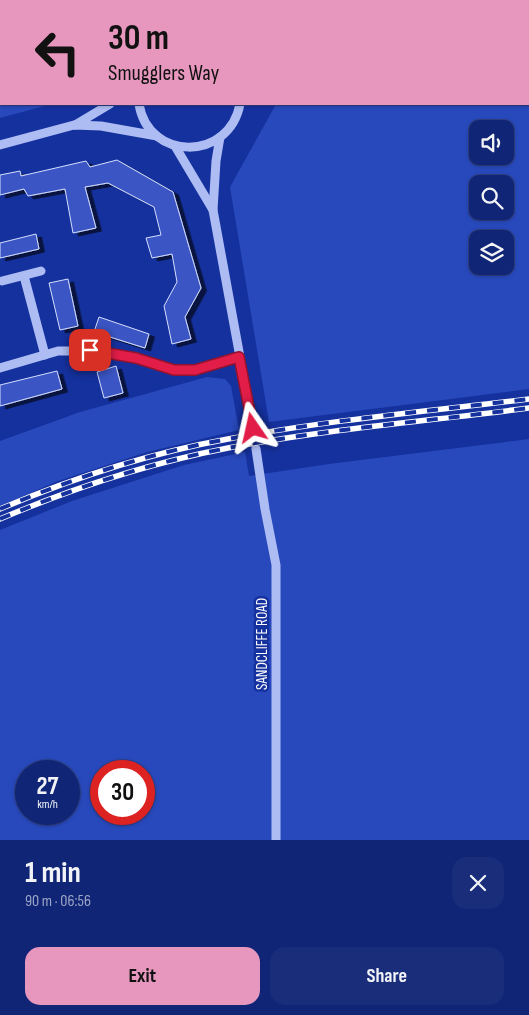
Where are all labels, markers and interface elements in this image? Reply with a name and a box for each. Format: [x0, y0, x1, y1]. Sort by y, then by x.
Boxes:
text: 30 m [108, 17, 169, 60]
icon: left [25, 20, 90, 85]
text: Smugglers Way [108, 60, 219, 87]
map controls [469, 120, 514, 275]
button: sound [469, 120, 514, 165]
button: search [469, 175, 514, 220]
button: layers [469, 230, 514, 275]
pin [69, 329, 111, 371]
icon: arrive [76, 336, 104, 364]
position arrow [226, 401, 278, 453]
street label: SANDCLIFFE ROAD [253, 598, 272, 690]
speed limit sign: 30 [90, 760, 155, 825]
text: 27 [37, 771, 58, 802]
text: km/h [37, 797, 58, 812]
text: 1 min [25, 855, 81, 891]
button: close [452, 857, 504, 909]
text: 90 m · 06:56 [25, 892, 91, 911]
button: Exit [25, 947, 260, 1005]
button: Share [270, 947, 504, 1005]

